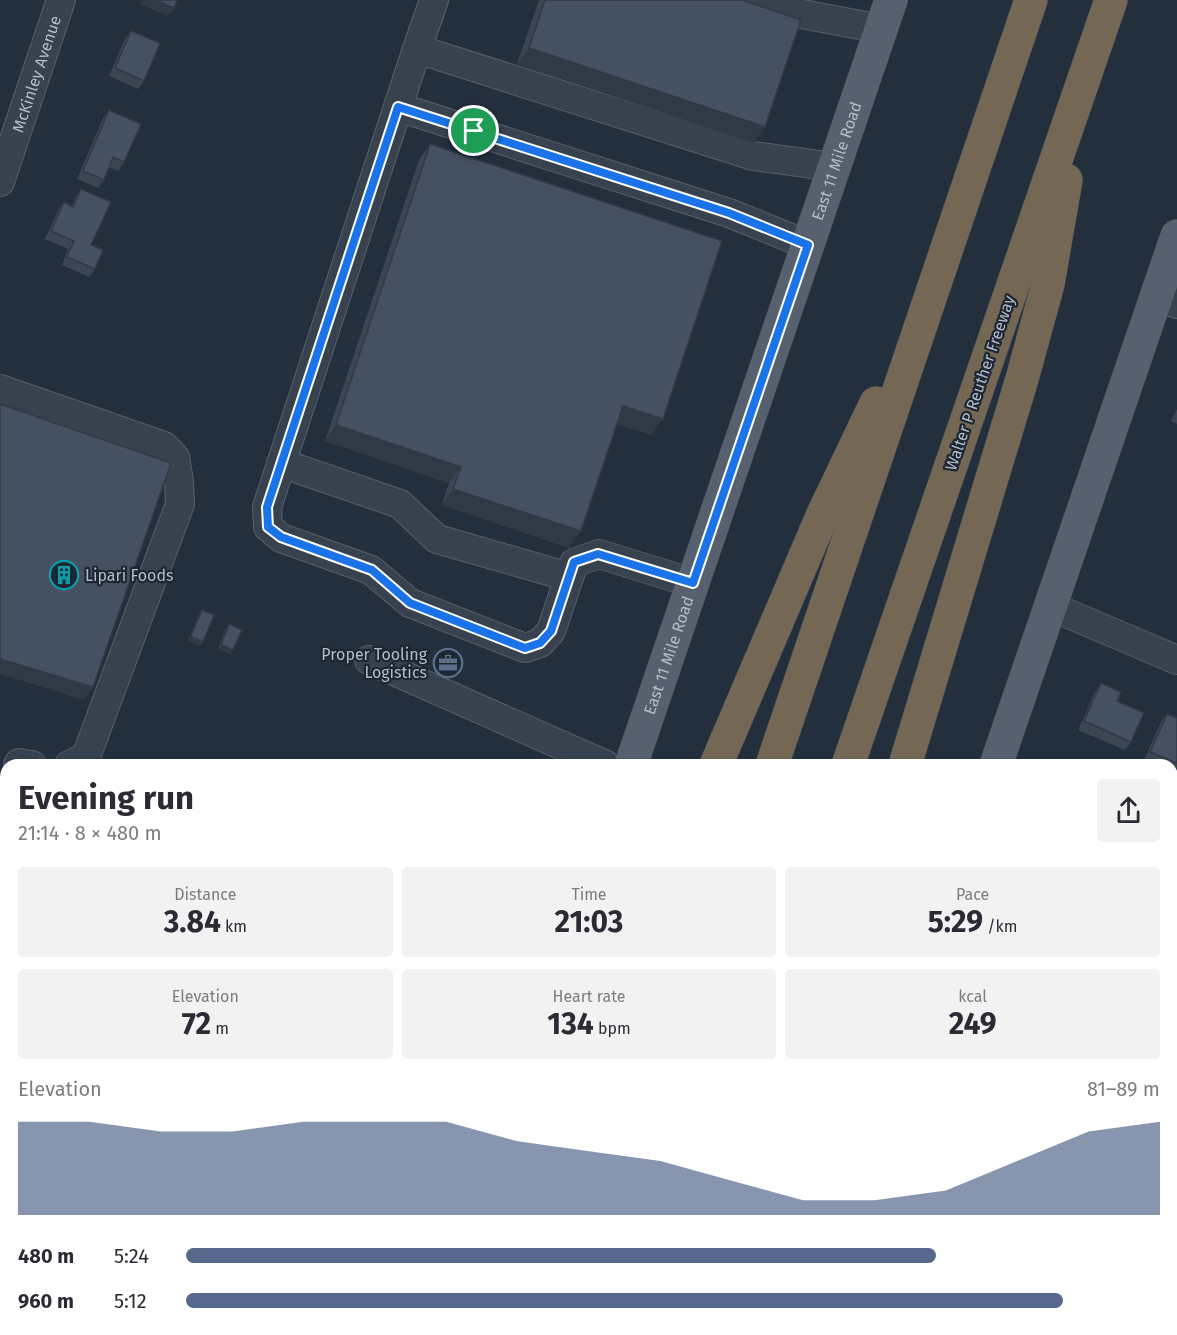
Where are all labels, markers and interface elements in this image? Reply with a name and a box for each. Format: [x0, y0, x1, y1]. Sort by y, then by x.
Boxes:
street label: McKinley Avenue [8, 13, 65, 135]
street label: East 11 Mile Road [807, 99, 865, 223]
pin [448, 105, 499, 156]
icon: arrive [457, 114, 490, 147]
street label: Walter P Reuther Freeway [941, 293, 1019, 473]
building icon: Lipari Foods [48, 559, 80, 591]
place label: Lipari Foods [85, 566, 173, 585]
street label: East 11 Mile Road [639, 593, 697, 717]
place label: Proper Tooling Logistics [321, 645, 428, 682]
office icon: Proper Tooling Logistics [432, 647, 464, 679]
text: Evening run [18, 778, 194, 818]
button: share [1097, 779, 1160, 842]
text: 21:14 · 8 × 480 m [18, 821, 162, 845]
text: Distance [174, 885, 236, 904]
text: Time [571, 885, 607, 904]
text: Pace [956, 885, 989, 904]
text: 3.84 [164, 904, 221, 940]
text: 21:03 [555, 904, 623, 940]
text: 5:29 [928, 904, 983, 940]
text: km [221, 917, 247, 936]
text: /km [983, 917, 1018, 936]
text: Elevation [172, 987, 239, 1006]
text: Heart rate [553, 987, 625, 1006]
text: kcal [958, 987, 987, 1006]
text: 72 [182, 1006, 211, 1042]
text: 134 [547, 1006, 594, 1042]
text: 249 [949, 1006, 997, 1042]
text: m [211, 1019, 229, 1038]
text: bpm [594, 1019, 631, 1038]
text: Elevation [18, 1077, 102, 1101]
text: 81–89 m [1087, 1077, 1160, 1101]
text: 480 m [18, 1244, 74, 1268]
text: 5:24 [114, 1244, 149, 1268]
text: 960 m [18, 1289, 74, 1313]
text: 5:12 [114, 1289, 147, 1313]

